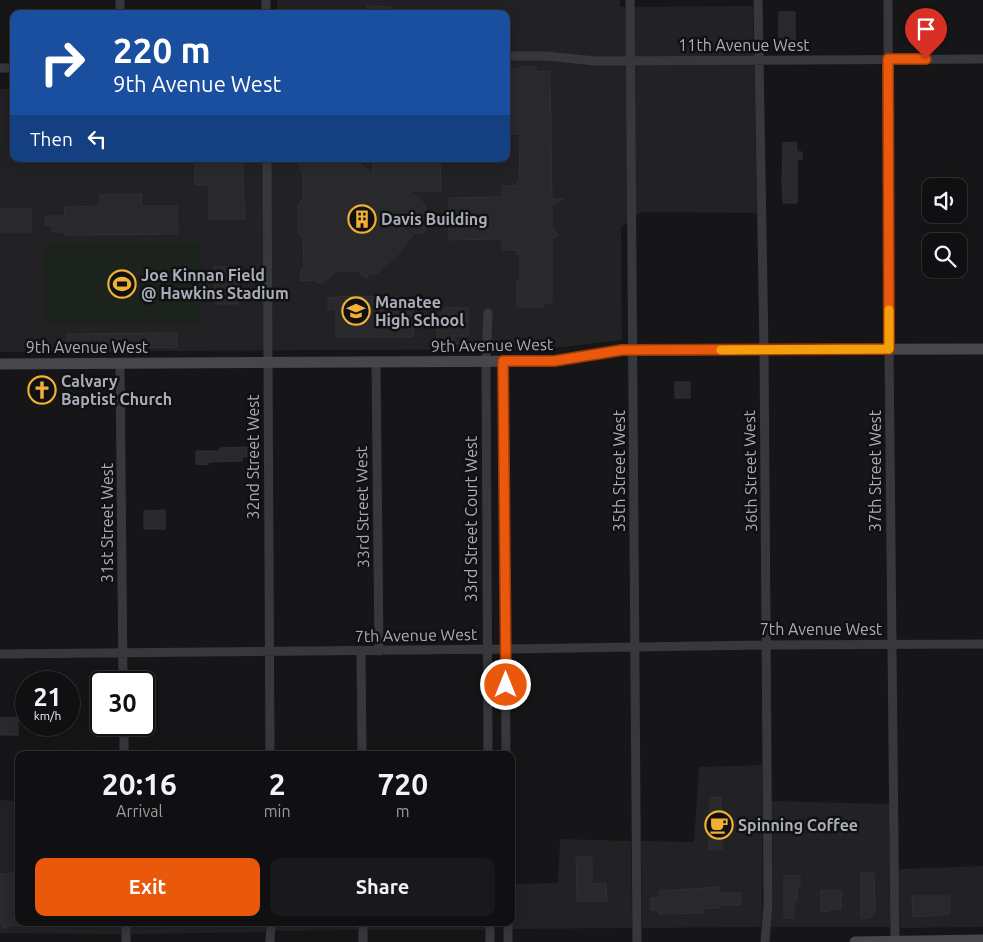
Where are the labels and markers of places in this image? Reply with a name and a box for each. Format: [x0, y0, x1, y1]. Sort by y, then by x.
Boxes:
pin [905, 8, 947, 59]
building icon: Davis Building [347, 204, 377, 234]
place label: Davis Building [381, 210, 488, 228]
place label: Joe Kinnan Field @ Hawkins Stadium [141, 266, 289, 302]
sports icon: Joe Kinnan Field @ Hawkins Stadium [107, 269, 137, 299]
place label: Manatee High School [375, 293, 464, 329]
school or university icon: Manatee High School [341, 296, 371, 326]
place label: Calvary Baptist Church [61, 372, 172, 408]
church icon: Calvary Baptist Church [27, 375, 57, 405]
cafe icon: Spinning Coffee [704, 810, 734, 840]
place label: Spinning Coffee [738, 816, 858, 834]

